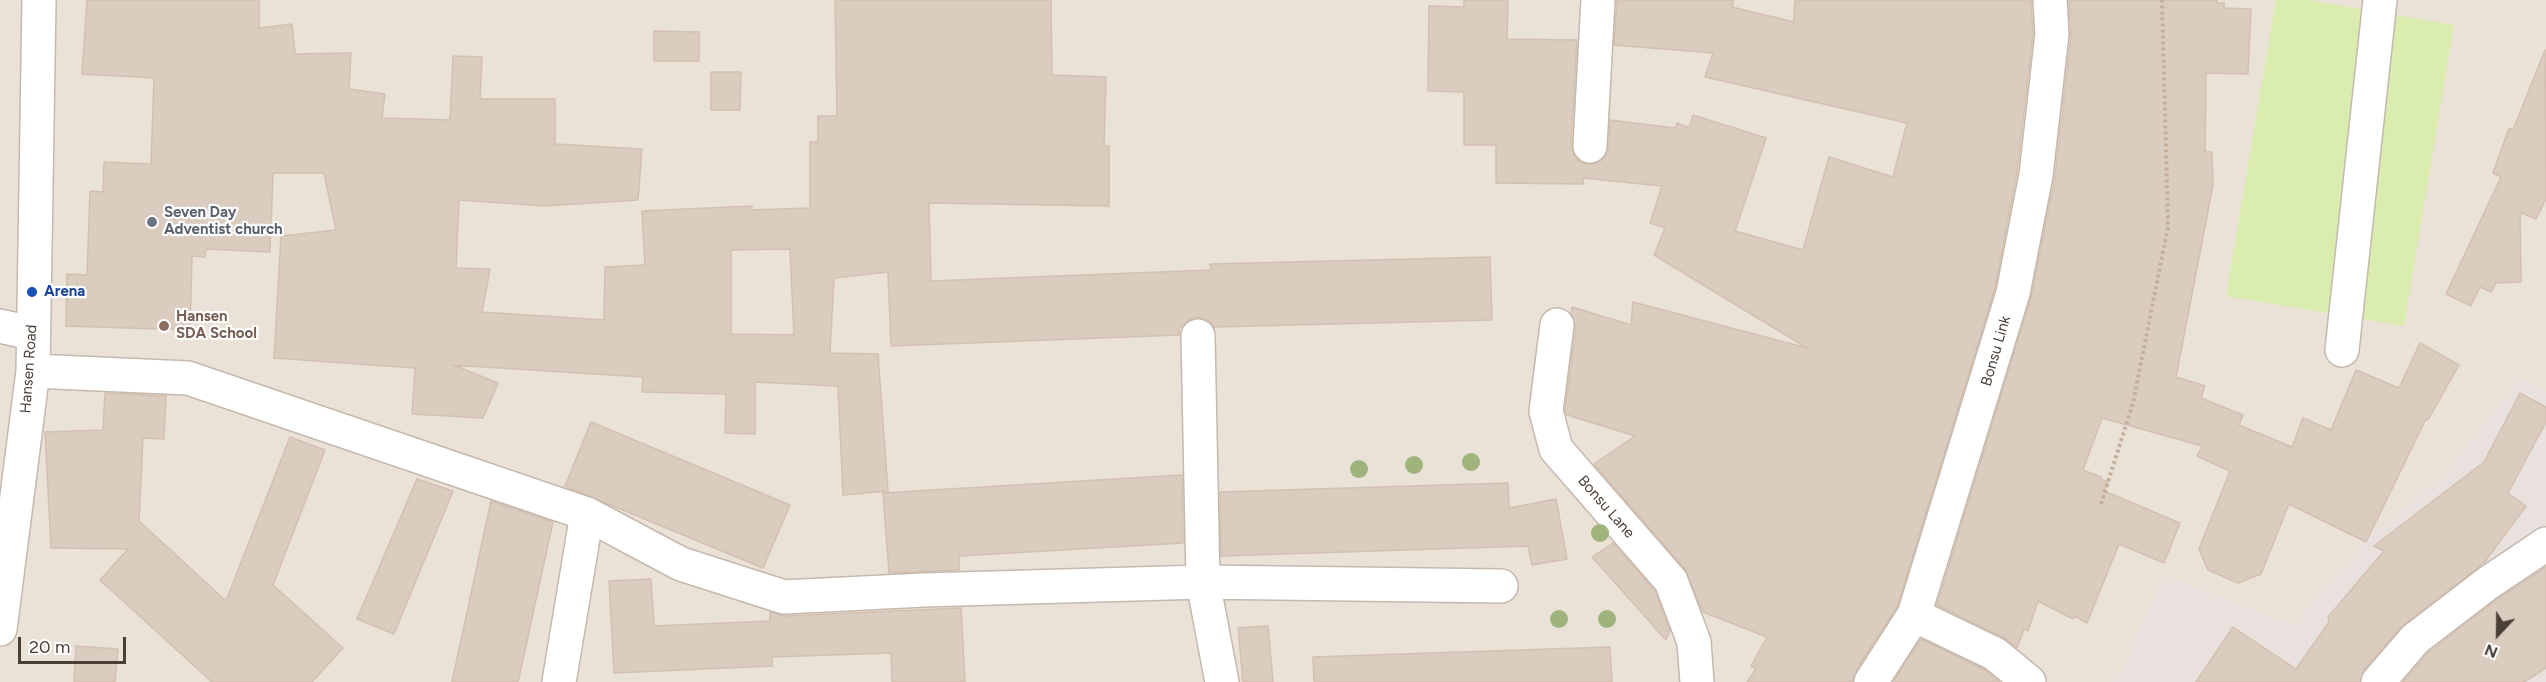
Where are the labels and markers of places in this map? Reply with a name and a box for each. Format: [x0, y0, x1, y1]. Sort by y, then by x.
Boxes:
place label: Seven Day Adventist church [164, 204, 283, 239]
marker: Seven Day Adventist church [145, 215, 159, 229]
place label: Arena [44, 283, 85, 301]
marker: Arena [25, 285, 39, 299]
place label: Hansen SDA School [176, 308, 257, 343]
marker: Hansen SDA School [157, 319, 171, 333]

